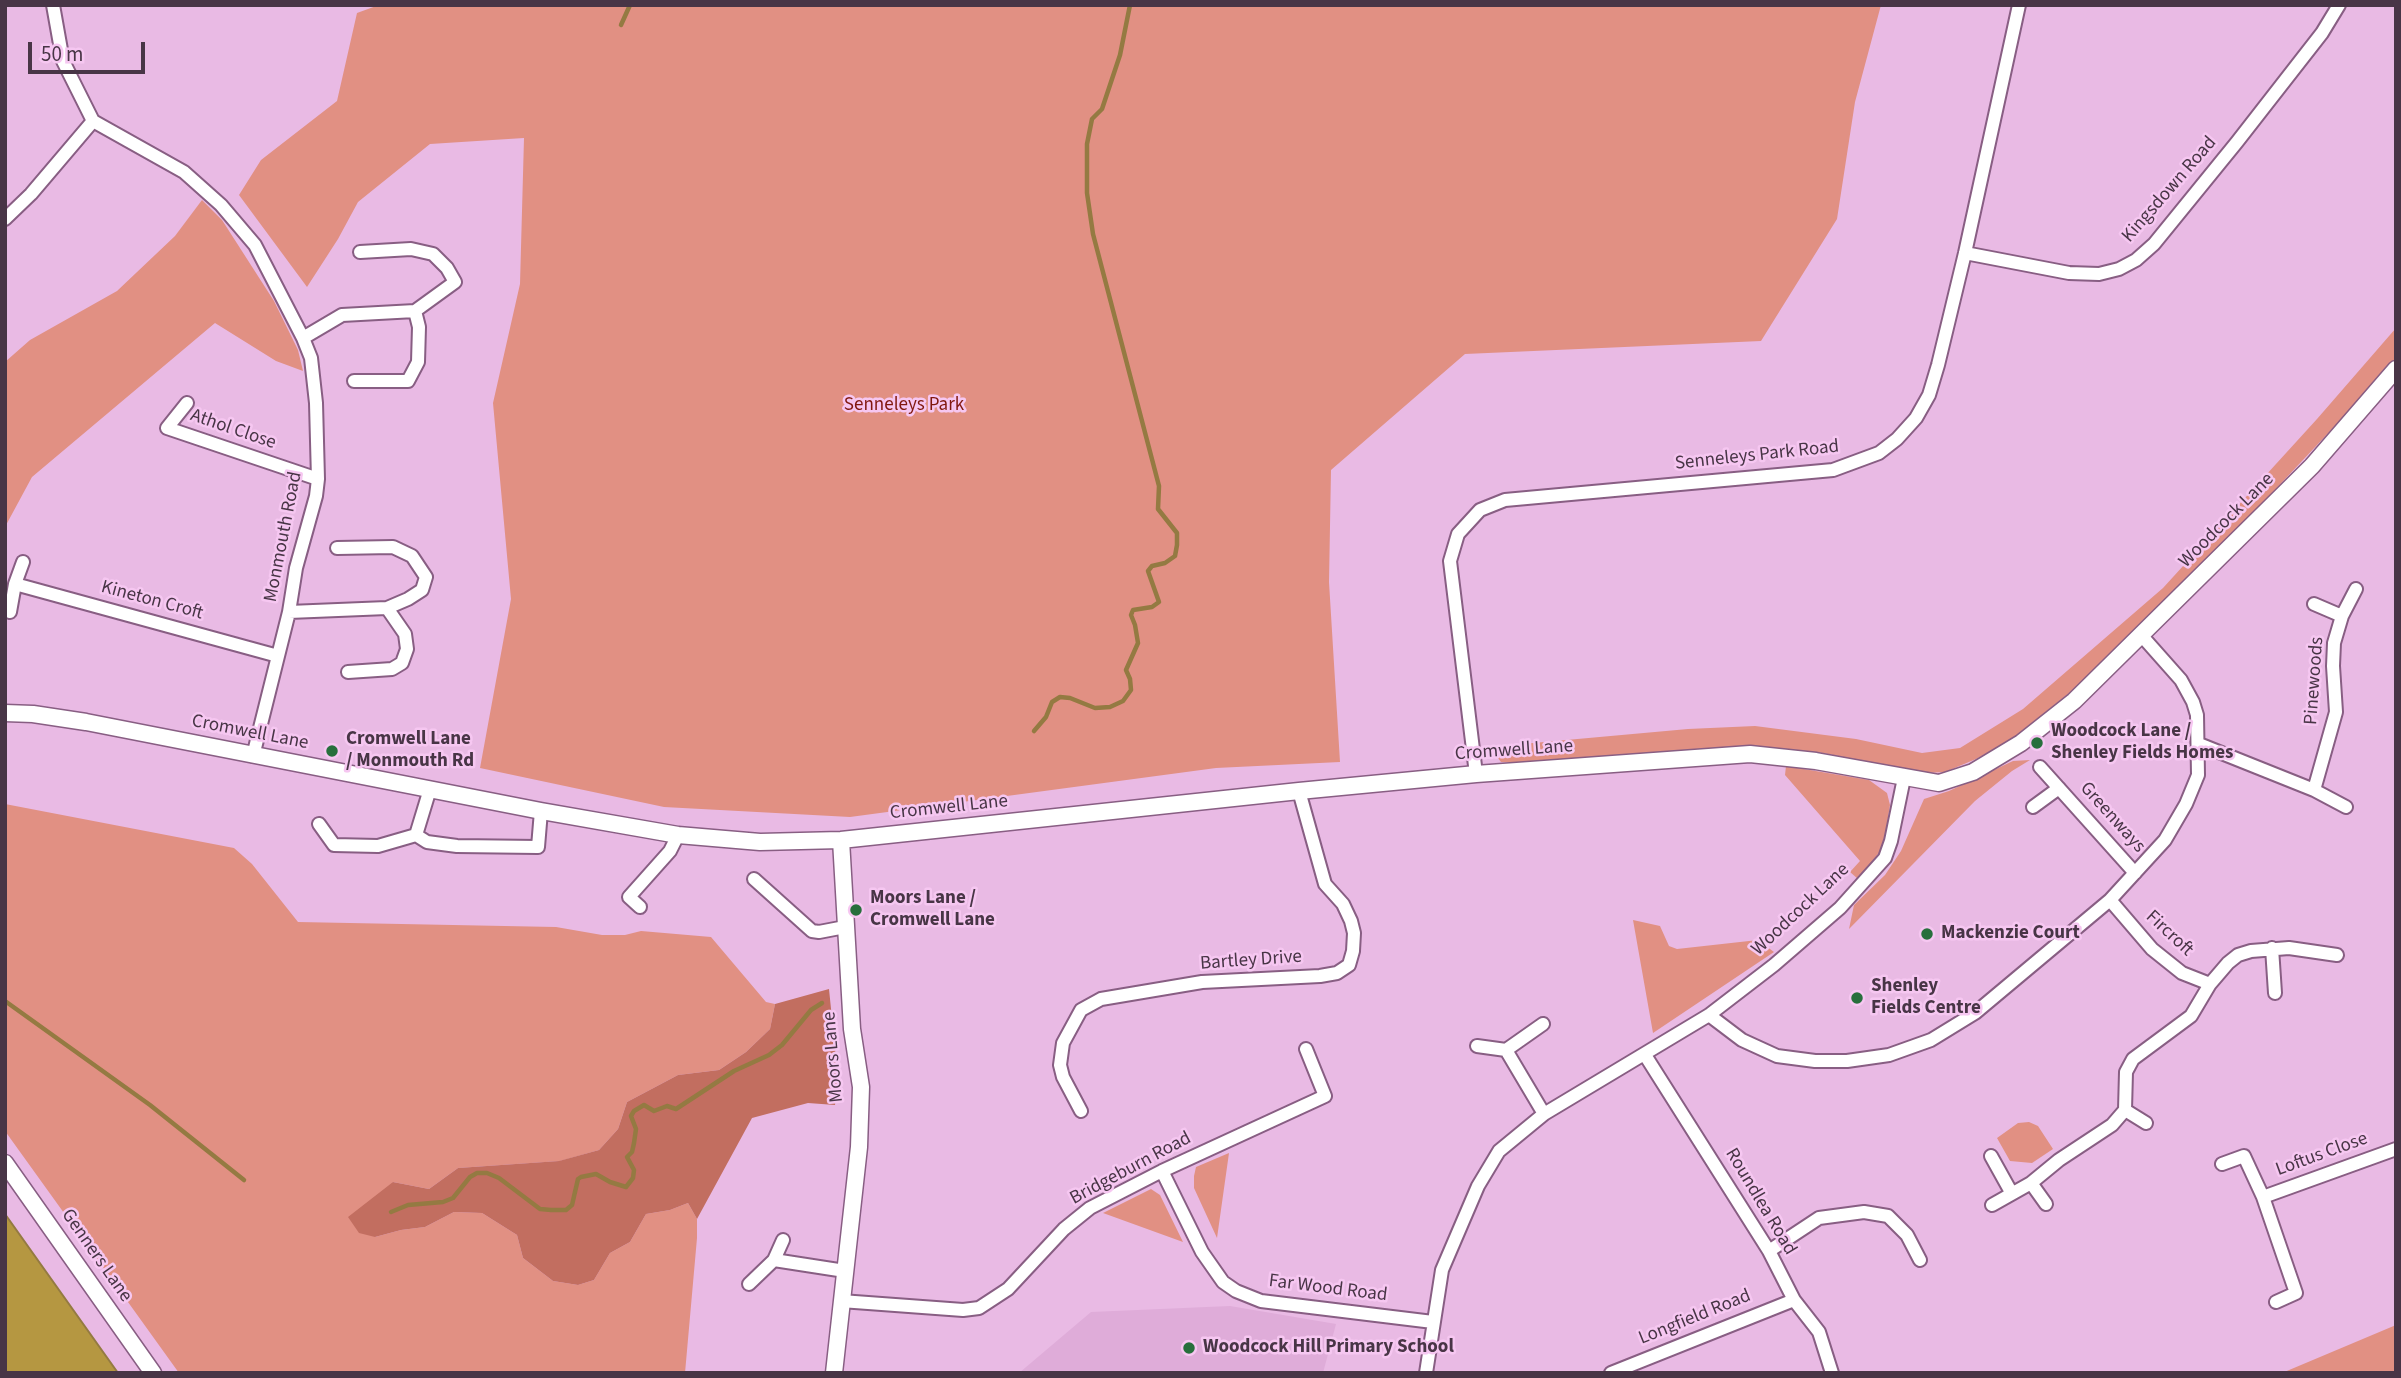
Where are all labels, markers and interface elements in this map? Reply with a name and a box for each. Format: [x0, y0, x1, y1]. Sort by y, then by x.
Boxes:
scale bar [32, 28, 149, 72]
text: 50 m [41, 39, 83, 69]
street label: Kingsdown Road [2118, 132, 2222, 248]
park label: Senneleys Park [844, 395, 964, 417]
street label: Athol Close [187, 405, 279, 455]
street label: Senneleys Park Road [1674, 436, 1840, 476]
street label: Woodcock Lane [2175, 469, 2279, 573]
street label: Monmouth Road [260, 470, 308, 604]
street label: Kineton Croft [98, 576, 206, 626]
street label: Pinewoods [2301, 636, 2329, 726]
street label: Cromwell Lane [190, 711, 310, 755]
place label: Woodcock Lane / Shenley Fields Homes [2051, 721, 2233, 765]
place label: Cromwell Lane / Monmouth Rd [346, 729, 474, 773]
street label: Cromwell Lane [1454, 735, 1574, 767]
marker: Woodcock Lane / Shenley Fields Homes [2029, 735, 2045, 751]
marker: Cromwell Lane / Monmouth Rd [324, 743, 340, 759]
street label: Greenways [2074, 778, 2150, 858]
street label: Cromwell Lane [889, 790, 1009, 826]
street label: Woodcock Lane [1747, 859, 1855, 961]
place label: Moors Lane / Cromwell Lane [870, 888, 995, 932]
marker: Moors Lane / Cromwell Lane [848, 902, 864, 918]
street label: Fircroft [2140, 906, 2198, 962]
place label: Mackenzie Court [1941, 923, 2080, 945]
marker: Mackenzie Court [1919, 926, 1935, 942]
street label: Bartley Drive [1199, 946, 1303, 976]
place label: Shenley Fields Centre [1871, 976, 1981, 1020]
marker: Shenley Fields Centre [1849, 990, 1865, 1006]
street label: Moors Lane [819, 1011, 849, 1103]
street label: Bridgeburn Road [1066, 1127, 1196, 1211]
street label: Loftus Close [2273, 1128, 2371, 1182]
street label: Roundlea Road [1719, 1145, 1801, 1259]
street label: Genners Lane [56, 1205, 136, 1307]
street label: Far Wood Road [1267, 1270, 1389, 1308]
street label: Longfield Road [1636, 1285, 1754, 1351]
place label: Woodcock Hill Primary School [1203, 1337, 1454, 1359]
marker: Woodcock Hill Primary School [1181, 1340, 1197, 1356]

